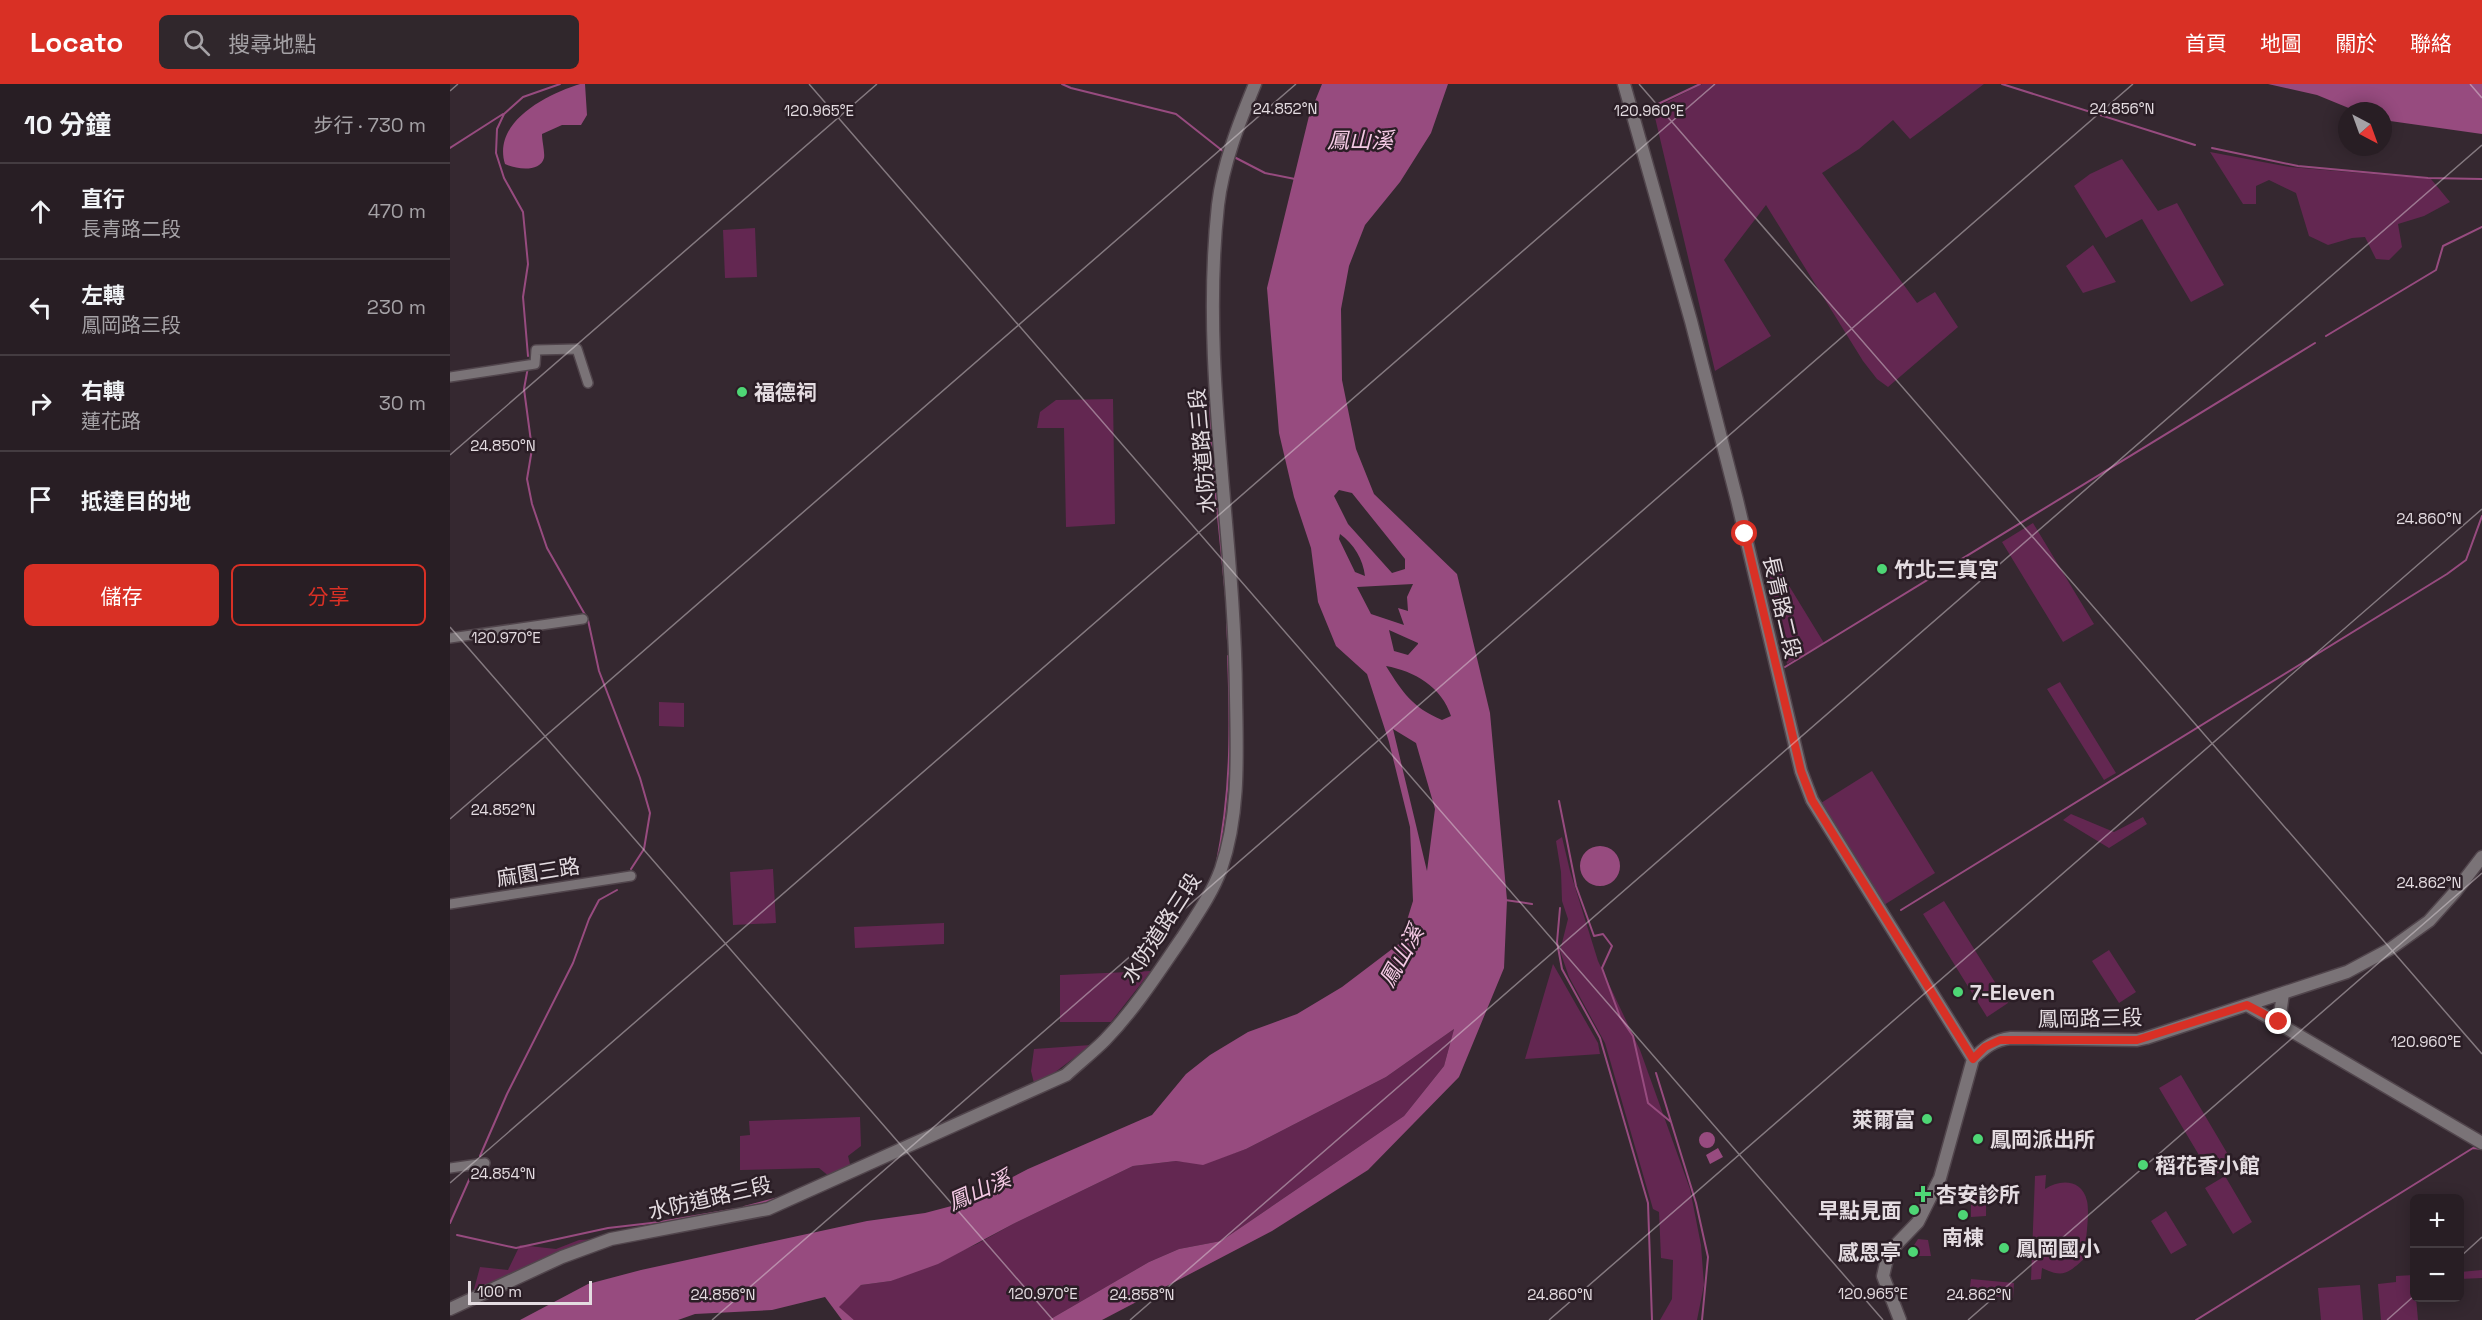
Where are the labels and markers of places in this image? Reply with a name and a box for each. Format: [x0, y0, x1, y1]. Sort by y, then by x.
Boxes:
place label: 福德祠 [754, 379, 817, 406]
marker: 福德祠 [735, 385, 749, 399]
place label: 竹北三真宮 [1894, 556, 1999, 583]
marker: 竹北三真宮 [1875, 562, 1889, 576]
place label: 7-Eleven [1970, 979, 2055, 1006]
marker: 7-Eleven [1951, 985, 1965, 999]
place label: 萊爾富 [1852, 1106, 1915, 1133]
marker: 萊爾富 [1920, 1112, 1934, 1126]
place label: 鳳岡派出所 [1990, 1126, 2095, 1153]
marker: 鳳岡派出所 [1971, 1132, 1985, 1146]
place label: 稻花香小館 [2155, 1152, 2260, 1179]
marker: 稻花香小館 [2136, 1158, 2150, 1172]
place label: 杏安診所 [1936, 1181, 2020, 1208]
marker: 杏安診所 [1914, 1185, 1932, 1203]
place label: 早點見面 [1818, 1197, 1902, 1224]
marker: 早點見面 [1907, 1203, 1921, 1217]
marker: 南棟 [1956, 1208, 1970, 1222]
place label: 南棟 [1942, 1224, 1984, 1251]
place label: 鳳岡國小 [2016, 1235, 2100, 1262]
place label: 感恩亭 [1838, 1239, 1901, 1266]
marker: 鳳岡國小 [1997, 1241, 2011, 1255]
marker: 感恩亭 [1906, 1245, 1920, 1259]

